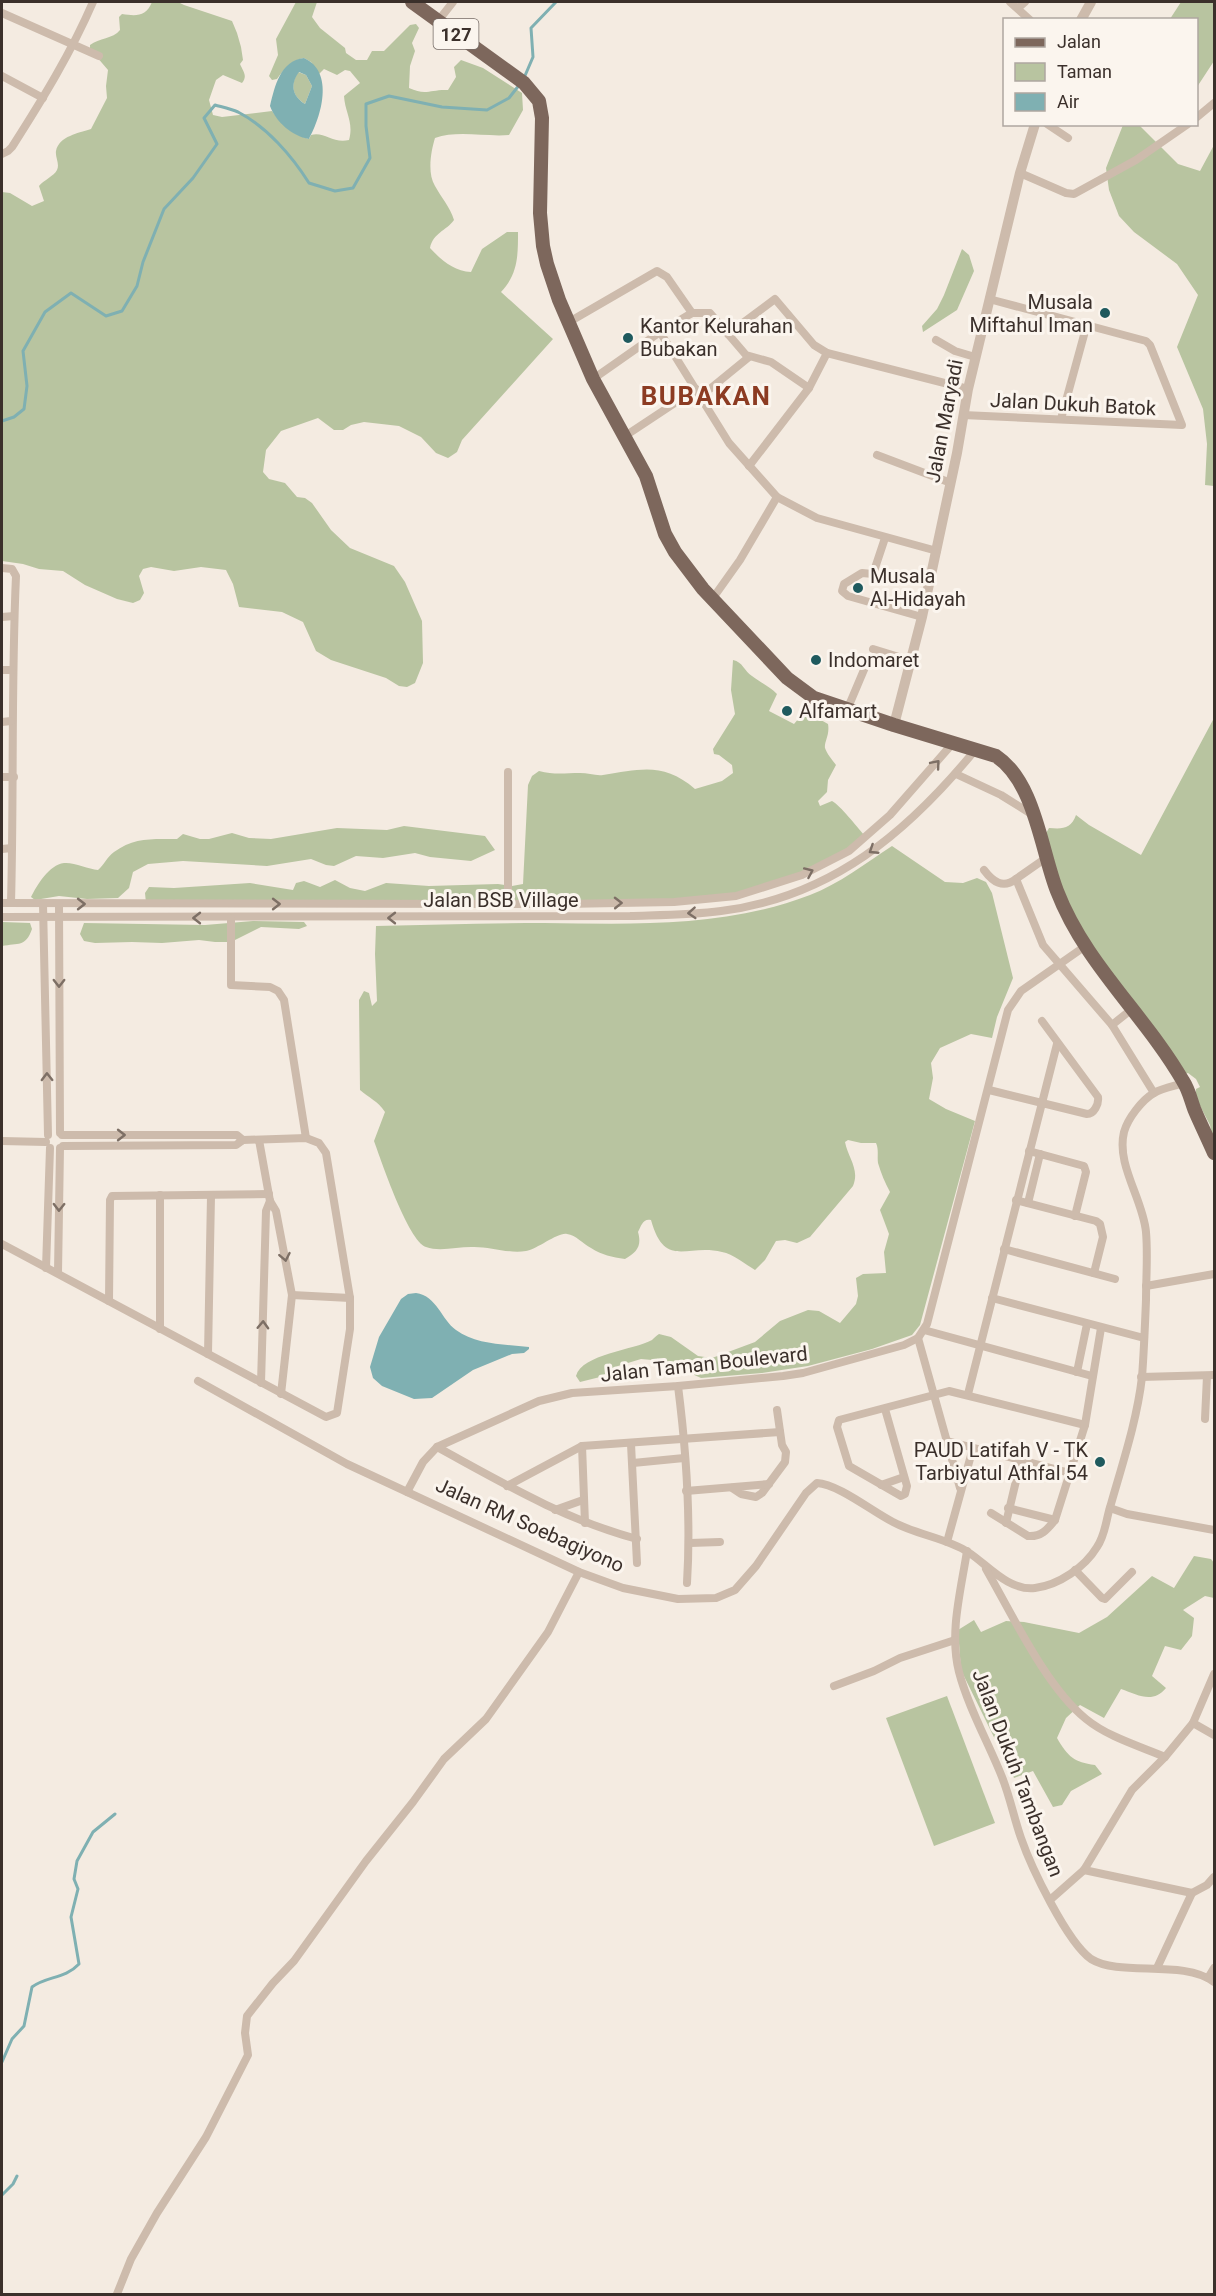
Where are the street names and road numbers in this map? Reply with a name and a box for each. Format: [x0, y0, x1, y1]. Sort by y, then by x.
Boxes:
road number: 127 [434, 19, 478, 49]
street label: Jalan Maryadi [920, 357, 968, 485]
street label: Jalan Dukuh Batok [989, 388, 1157, 420]
street label: Jalan BSB Village [423, 888, 579, 912]
street label: Jalan Taman Boulevard [599, 1341, 809, 1387]
street label: Jalan RM Soebagiyono [432, 1473, 628, 1577]
street label: Jalan Dukuh Tambangan [967, 1666, 1069, 1880]

